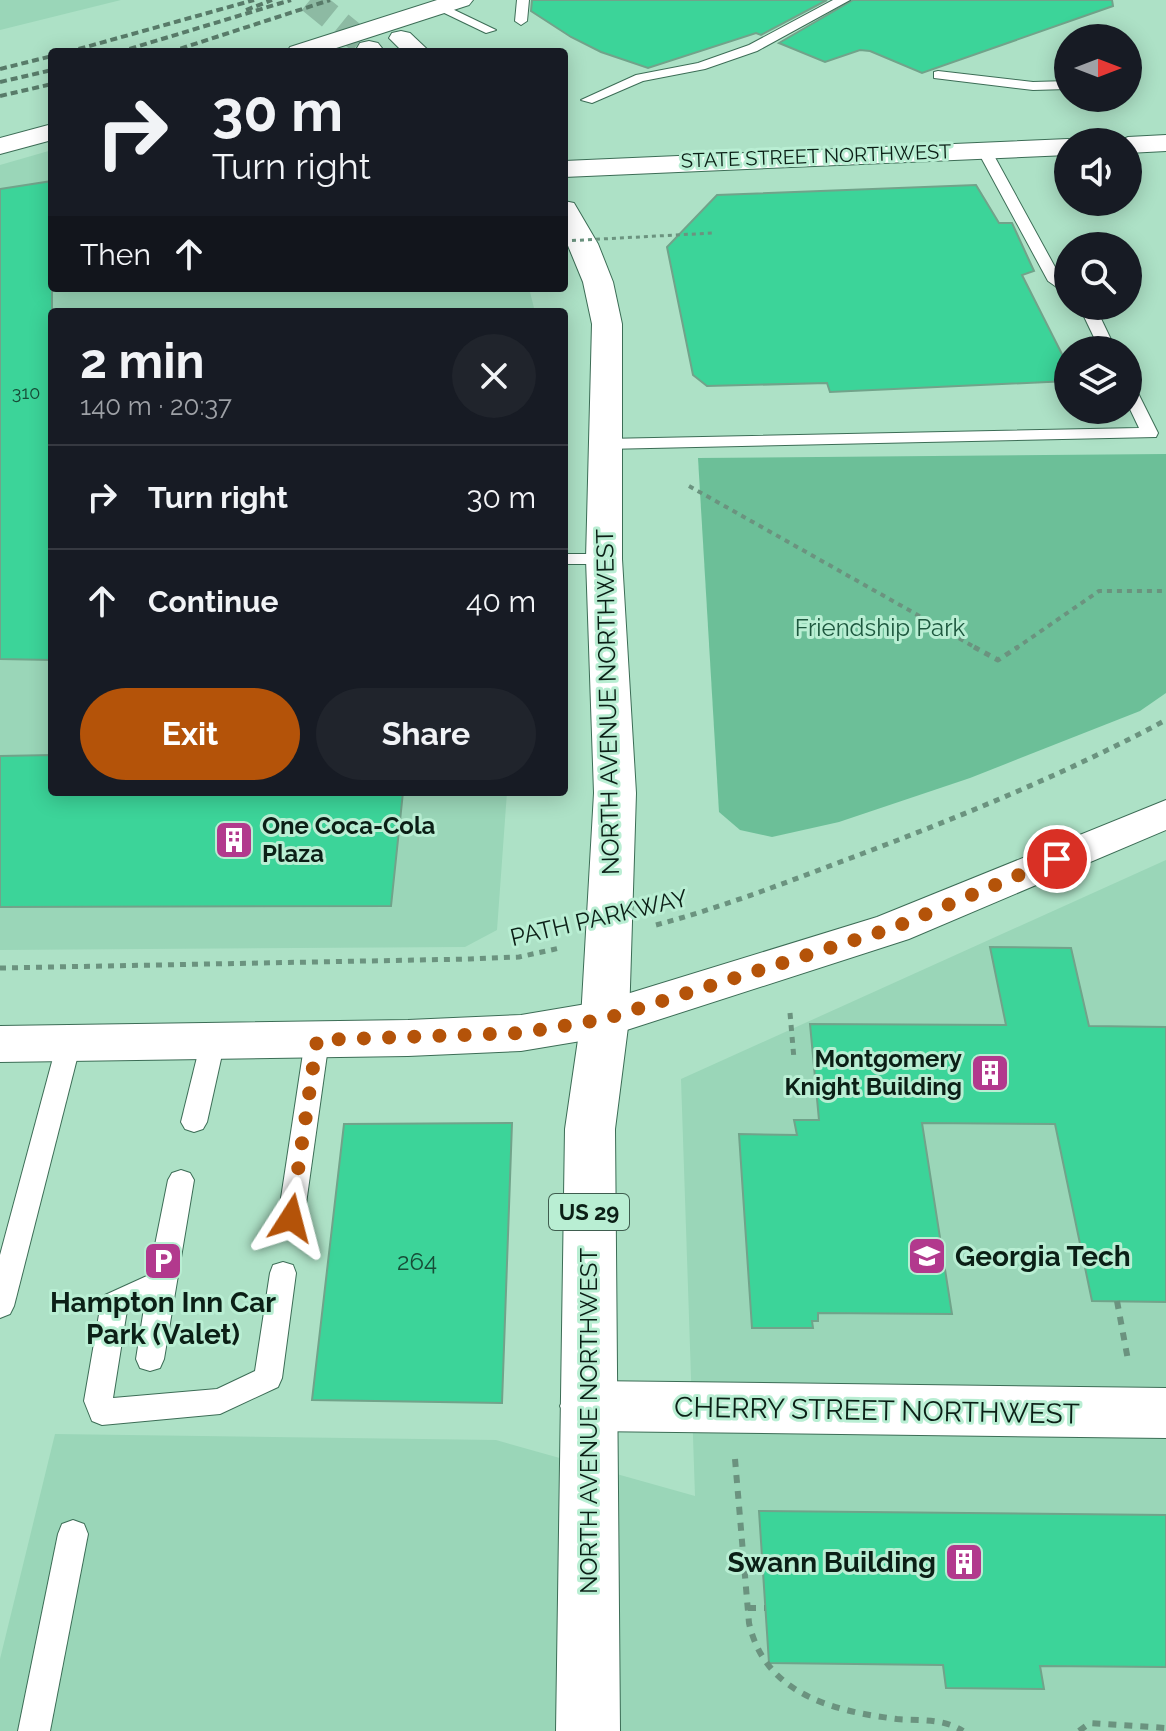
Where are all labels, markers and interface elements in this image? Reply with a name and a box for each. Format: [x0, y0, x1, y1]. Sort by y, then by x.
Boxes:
north arrow [1054, 24, 1142, 112]
map controls [1054, 24, 1142, 424]
text: 30 m [212, 78, 343, 144]
icon: right [80, 80, 184, 184]
button: sound [1054, 128, 1142, 216]
street label: STATE STREET NORTHWEST [680, 139, 952, 173]
text: Turn right [212, 145, 371, 187]
icon: ahead [167, 232, 211, 276]
button: search [1054, 232, 1142, 320]
text: Then [80, 237, 151, 272]
text: 2 min [80, 333, 205, 389]
button: close [452, 334, 536, 418]
button: layers [1054, 336, 1142, 424]
house number: 310 [12, 382, 40, 403]
text: 140 m · 20:37 [80, 391, 232, 421]
icon: right [80, 475, 124, 519]
text: Turn right [148, 480, 288, 515]
text: 30 m [466, 480, 536, 515]
street label: NORTH AVENUE NORTHWEST [590, 528, 625, 875]
icon: ahead [80, 579, 124, 623]
text: Continue [148, 584, 279, 619]
text: 40 m [466, 584, 536, 619]
park label: Friendship Park [795, 613, 966, 642]
button: Exit [80, 688, 300, 780]
button: Share [316, 688, 536, 780]
place label: One Coca-Cola Plaza [262, 811, 436, 868]
building icon: One Coca-Cola Plaza [213, 819, 255, 861]
pin [1023, 825, 1091, 893]
icon: arrive [1035, 837, 1079, 881]
street label: PATH PARKWAY [507, 883, 691, 952]
place label: Montgomery Knight Building [785, 1044, 962, 1101]
building icon: Montgomery Knight Building [969, 1052, 1011, 1094]
position arrow [249, 1176, 333, 1260]
road number: US 29 [549, 1194, 629, 1230]
school or university icon: Georgia Tech [906, 1235, 948, 1277]
parking icon: Hampton Inn Car Park (Valet) [142, 1240, 184, 1282]
place label: Georgia Tech [955, 1240, 1131, 1273]
house number: 264 [397, 1247, 437, 1276]
street label: NORTH AVENUE NORTHWEST [574, 1248, 603, 1594]
place label: Hampton Inn Car Park (Valet) [50, 1286, 276, 1351]
street label: CHERRY STREET NORTHWEST [674, 1390, 1080, 1431]
building icon: Swann Building [943, 1541, 985, 1583]
place label: Swann Building [727, 1546, 936, 1579]

